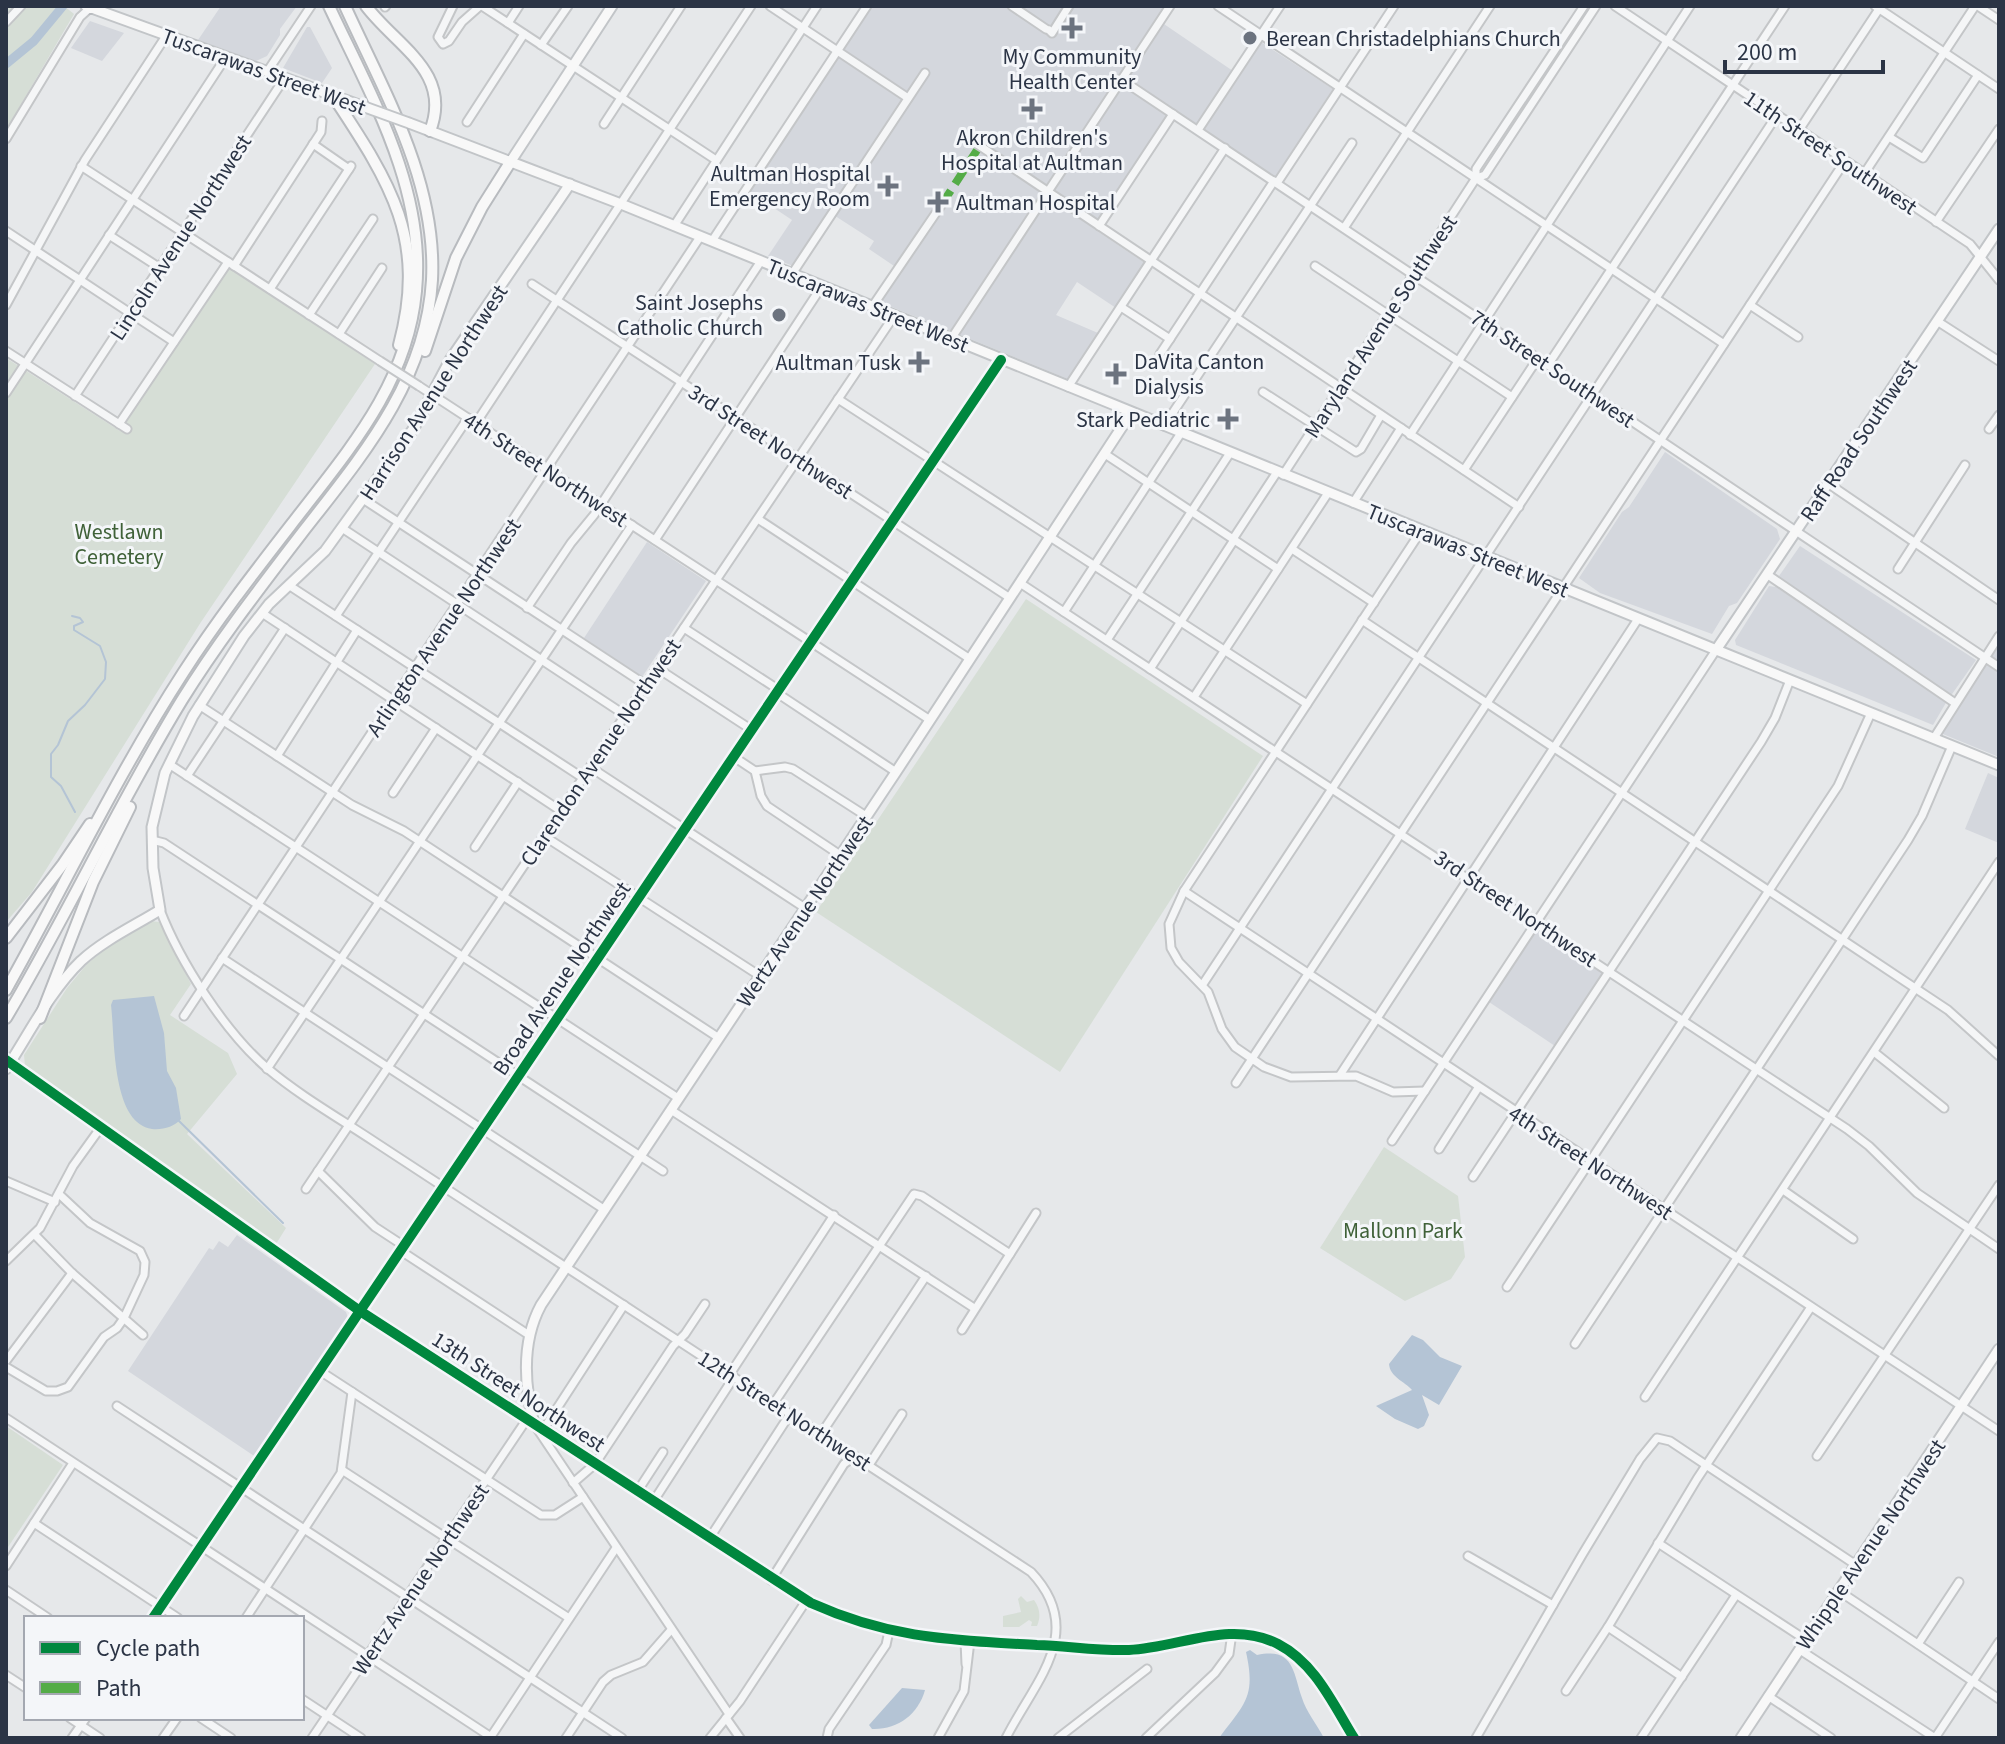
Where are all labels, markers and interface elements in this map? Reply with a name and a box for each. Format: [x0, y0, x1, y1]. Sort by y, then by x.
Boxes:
marker: My Community Health Center [1061, 17, 1083, 39]
street label: Tuscarawas Street West [157, 20, 371, 124]
place label: Berean Christadelphians Church [1266, 23, 1561, 55]
scale bar [1725, 24, 1883, 74]
marker: Berean Christadelphians Church [1241, 29, 1259, 47]
text: 200 m [1737, 35, 1797, 70]
place label: My Community Health Center [1003, 41, 1142, 98]
street label: 11th Street Southwest [1737, 83, 1924, 223]
marker: Akron Children's Hospital at Aultman [1021, 98, 1043, 120]
place label: Akron Children's Hospital at Aultman [941, 122, 1123, 179]
street label: Lincoln Avenue Northwest [102, 128, 260, 347]
place label: Aultman Hospital Emergency Room [709, 158, 870, 215]
marker: Aultman Hospital Emergency Room [877, 175, 899, 197]
place label: Aultman Hospital [956, 187, 1115, 219]
marker: Aultman Hospital [927, 191, 949, 213]
street label: Maryland Avenue Southwest [1296, 208, 1466, 445]
street label: Tuscarawas Street West [762, 251, 974, 361]
street label: Harrison Avenue Northwest [352, 278, 516, 507]
place label: Saint Josephs Catholic Church [617, 287, 763, 344]
street label: 7th Street Southwest [1464, 302, 1642, 436]
marker: Saint Josephs Catholic Church [770, 306, 788, 324]
place label: DaVita Canton Dialysis [1134, 346, 1264, 403]
place label: Aultman Tusk [776, 347, 901, 379]
marker: Aultman Tusk [908, 351, 930, 373]
street label: Raff Road Southwest [1792, 352, 1926, 528]
marker: DaVita Canton Dialysis [1105, 363, 1127, 385]
street label: 3rd Street Northwest [682, 377, 860, 507]
place label: Stark Pediatric [1076, 404, 1210, 436]
street label: 4th Street Northwest [457, 405, 634, 535]
marker: Stark Pediatric [1217, 408, 1239, 430]
street label: Tuscarawas Street West [1362, 496, 1574, 606]
street label: Arlington Avenue Northwest [359, 511, 529, 743]
park label: Westlawn Cemetery [75, 516, 164, 573]
street label: Clarendon Avenue Northwest [513, 632, 689, 873]
street label: Wertz Avenue Northwest [729, 809, 881, 1014]
street label: 3rd Street Northwest [1428, 842, 1604, 976]
street label: Broad Avenue Northwest [485, 875, 639, 1082]
street label: 4th Street Northwest [1502, 1098, 1679, 1228]
park label: Mallonn Park [1343, 1215, 1463, 1247]
street label: 13th Street Northwest [425, 1324, 612, 1460]
street label: 12th Street Northwest [691, 1343, 878, 1479]
street label: Whipple Avenue Northwest [1788, 1432, 1954, 1656]
street label: Wertz Avenue Northwest [345, 1477, 497, 1682]
legend [24, 1616, 304, 1720]
text: Cycle path [96, 1631, 200, 1666]
text: Path [96, 1671, 142, 1706]

